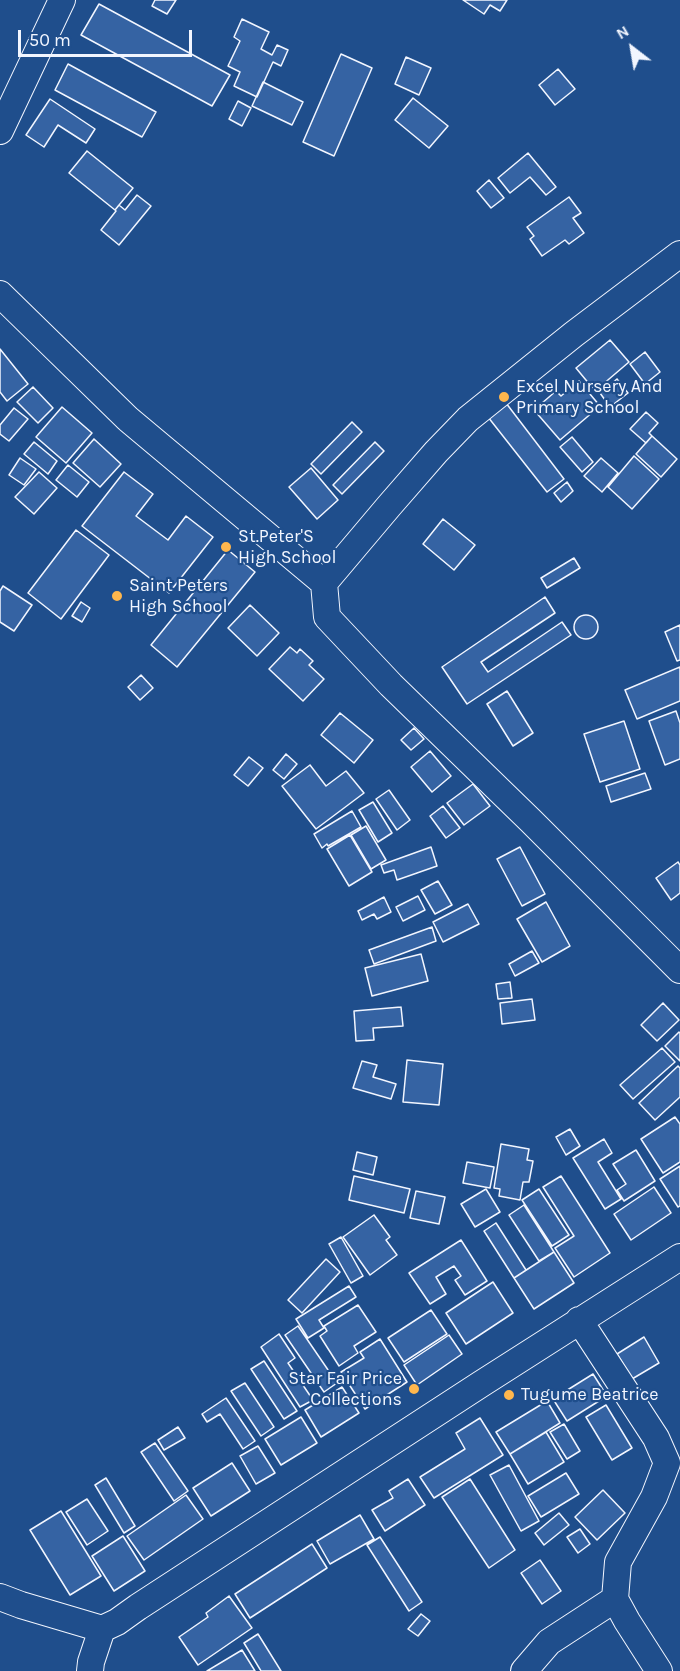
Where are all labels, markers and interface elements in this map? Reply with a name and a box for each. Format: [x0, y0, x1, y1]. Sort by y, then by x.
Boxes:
scale bar [21, 18, 195, 56]
north arrow [602, 18, 662, 78]
text: N [613, 21, 632, 43]
text: 50 m [29, 29, 71, 51]
place label: Excel Nursery And Primary School [516, 376, 663, 418]
marker: Excel Nursery And Primary School [497, 390, 511, 404]
place label: St.Peter'S High School [238, 526, 336, 568]
marker: St.Peter'S High School [219, 540, 233, 554]
place label: Saint Peters High School [129, 575, 228, 618]
marker: Saint Peters High School [110, 589, 124, 603]
place label: Star Fair Price Collections [288, 1368, 402, 1410]
marker: Star Fair Price Collections [407, 1382, 421, 1396]
place label: Tugume Beatrice [521, 1384, 659, 1406]
marker: Tugume Beatrice [502, 1388, 516, 1402]

